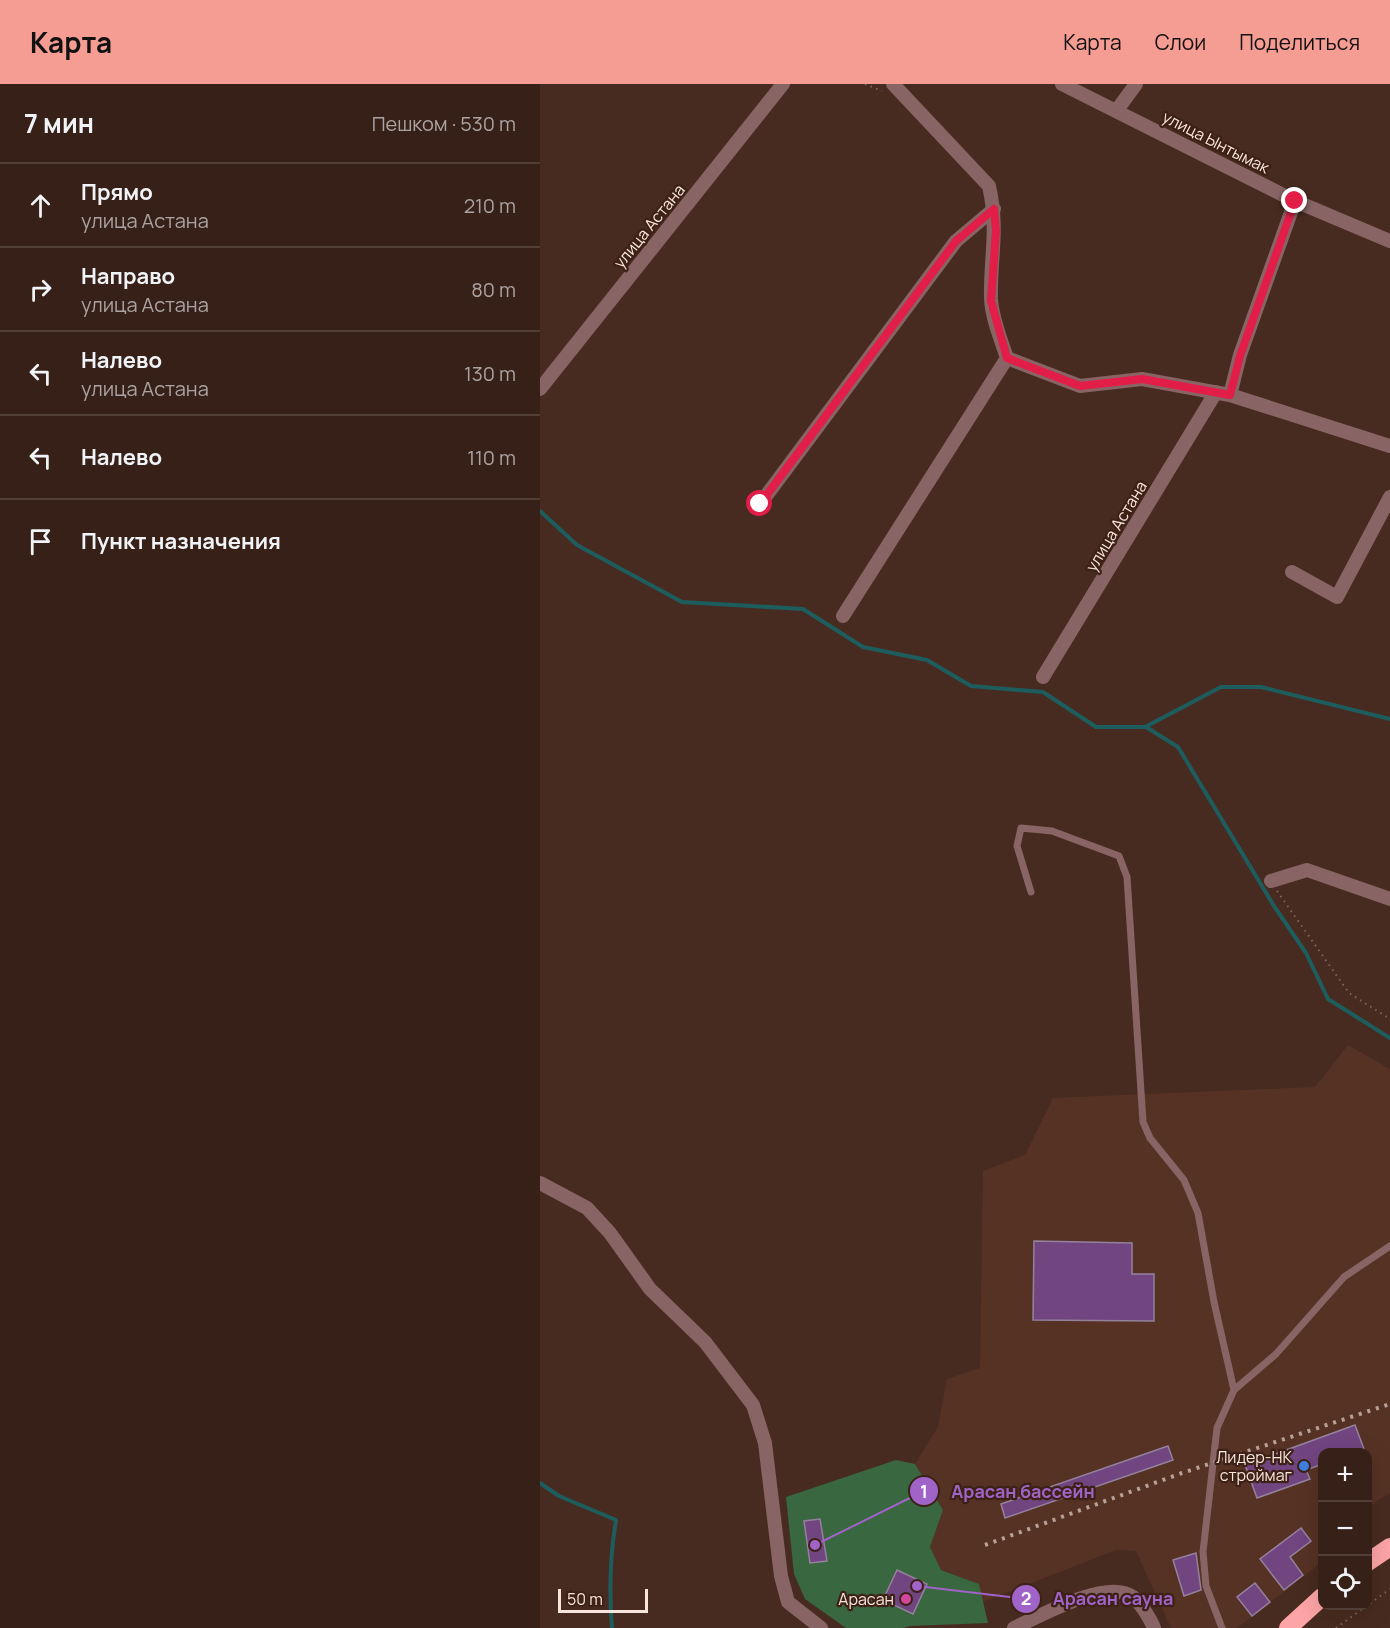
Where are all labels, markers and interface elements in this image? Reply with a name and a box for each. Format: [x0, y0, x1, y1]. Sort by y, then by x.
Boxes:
text: Карта [30, 23, 112, 61]
text: Карта [1063, 28, 1122, 56]
text: Слои [1155, 28, 1206, 56]
text: Поделиться [1239, 28, 1360, 56]
text: 7 мин [24, 105, 94, 141]
street label: улица Ынтымак [1159, 106, 1274, 179]
text: Пешком · 530 m [372, 110, 516, 137]
text: Прямо [81, 177, 153, 207]
street label: улица Астана [608, 179, 690, 273]
route end [1281, 187, 1307, 213]
icon: ahead [24, 189, 57, 222]
text: 210 m [464, 192, 516, 219]
text: улица Астана [81, 207, 209, 234]
text: Направо [81, 261, 175, 291]
icon: right [24, 273, 57, 306]
text: 80 m [471, 276, 516, 303]
text: улица Астана [81, 291, 209, 318]
text: Налево [81, 345, 162, 375]
icon: left [24, 357, 57, 390]
text: 130 m [464, 360, 516, 387]
text: улица Астана [81, 375, 209, 402]
icon: left [24, 441, 57, 474]
text: Налево [81, 442, 162, 472]
text: 110 m [467, 444, 516, 471]
street label: улица Астана [1080, 477, 1152, 575]
route start [746, 490, 772, 516]
icon: arrive [24, 525, 57, 558]
text: Пункт назначения [81, 526, 281, 556]
place label: Лидер-НК строймаг [1216, 1446, 1293, 1486]
map controls [1318, 1448, 1372, 1610]
button: + [1318, 1448, 1372, 1502]
marker: Лидер-НК строймаг [1297, 1459, 1311, 1473]
callout: Арасан бассейн [909, 1473, 1107, 1509]
text: 1 [920, 1479, 928, 1503]
text: Арасан бассейн [951, 1479, 1095, 1503]
button: − [1318, 1502, 1372, 1556]
button: locate [1318, 1556, 1372, 1610]
callout: Арасан сауна [1011, 1581, 1186, 1617]
scale bar [558, 1586, 648, 1614]
text: 2 [1021, 1586, 1031, 1610]
text: Арасан сауна [1053, 1586, 1173, 1610]
text: 50 m [567, 1588, 603, 1610]
place label: Арасан [838, 1588, 894, 1610]
marker: Арасан [899, 1592, 913, 1606]

